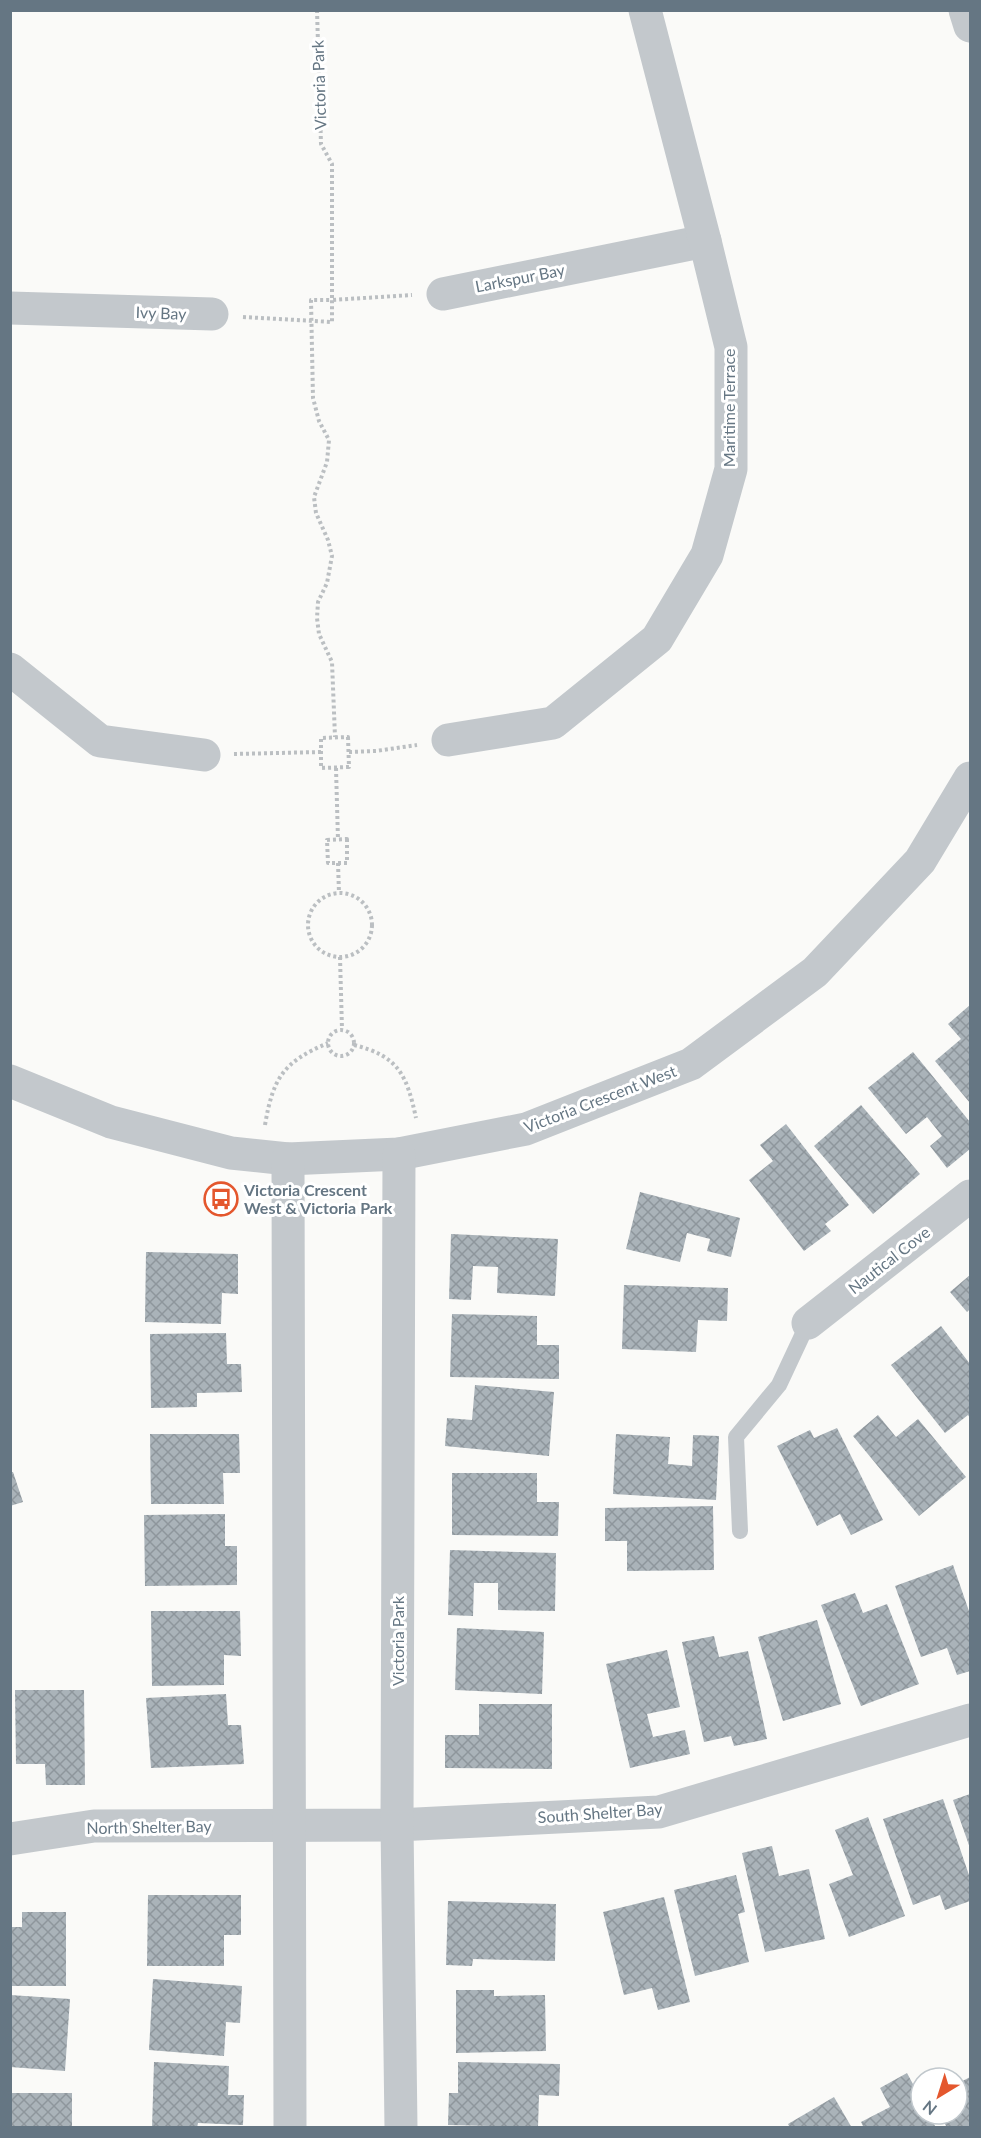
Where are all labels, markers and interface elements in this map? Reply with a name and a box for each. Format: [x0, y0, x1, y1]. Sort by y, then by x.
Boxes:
street label: Victoria Park [307, 39, 330, 130]
street label: Larkspur Bay [474, 259, 567, 295]
street label: Ivy Bay [135, 302, 187, 323]
street label: Maritime Terrace [719, 349, 738, 467]
street label: Victoria Crescent West [521, 1061, 679, 1136]
place label: Victoria Crescent West & Victoria Park [243, 1180, 393, 1217]
bus stop icon: Victoria Crescent West & Victoria Park [203, 1181, 239, 1217]
street label: Nautical Cove [844, 1222, 933, 1297]
street label: Victoria Park [388, 1595, 407, 1686]
street label: South Shelter Bay [537, 1799, 664, 1826]
street label: North Shelter Bay [86, 1816, 213, 1837]
north arrow [909, 2066, 969, 2126]
text: N [919, 2097, 940, 2119]

